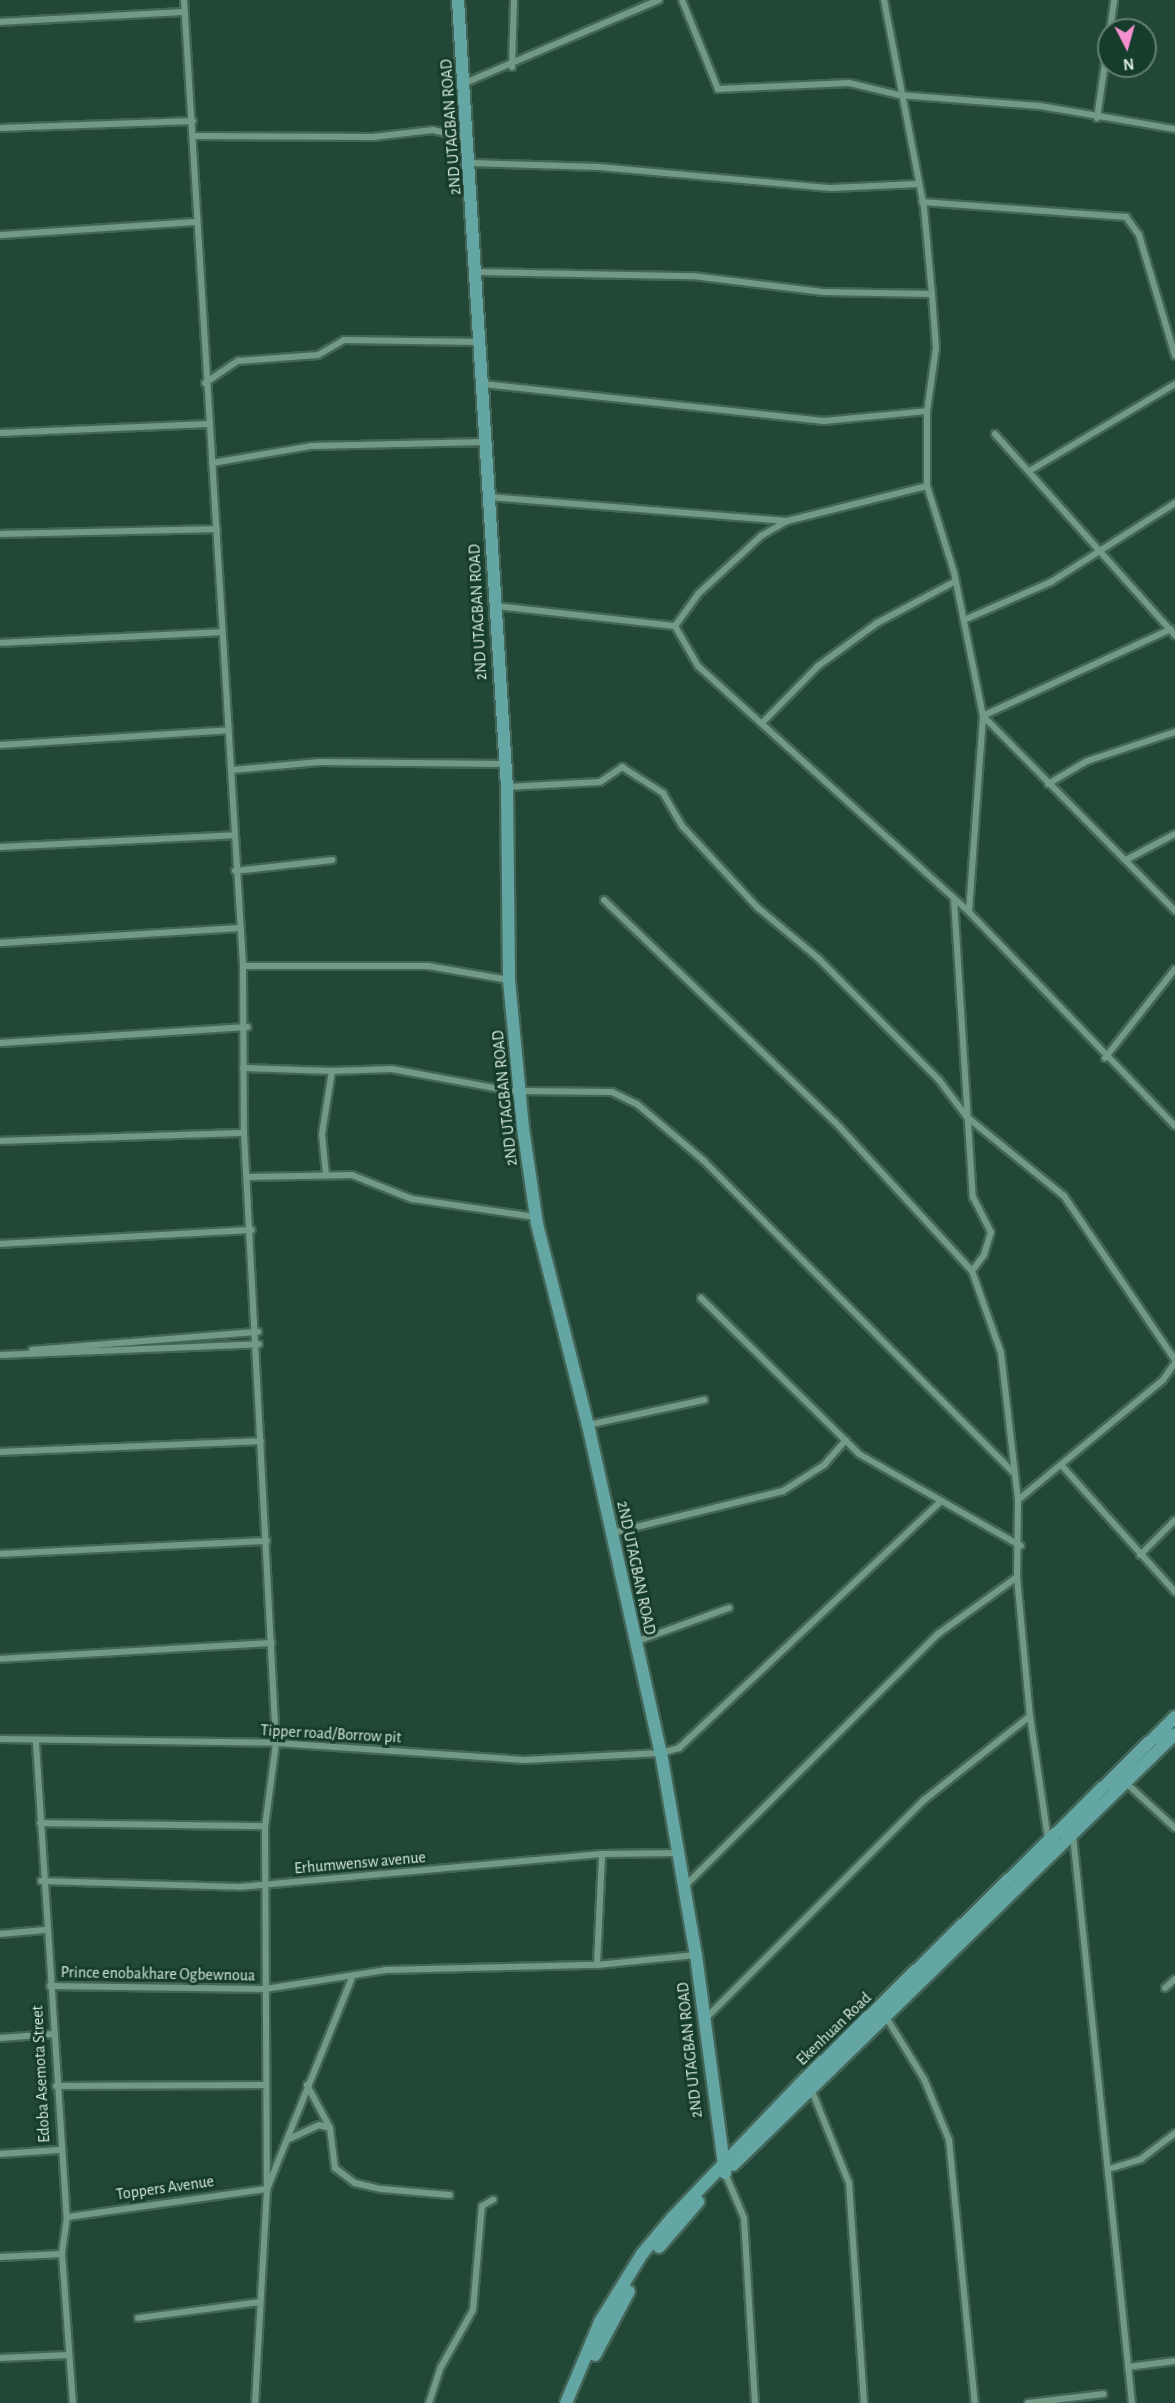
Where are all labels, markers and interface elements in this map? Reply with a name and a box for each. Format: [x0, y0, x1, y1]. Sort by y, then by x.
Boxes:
north arrow [1097, 18, 1157, 78]
text: N [1122, 55, 1135, 72]
street label: 2ND UTAGBAN ROAD [437, 58, 465, 196]
street label: 2ND UTAGBAN ROAD [465, 543, 491, 681]
street label: 2ND UTAGBAN ROAD [488, 1029, 522, 1167]
street label: 2ND UTAGBAN ROAD [612, 1499, 660, 1637]
street label: Tipper road/Borrow pit [260, 1721, 402, 1747]
street label: Erhumwensw avenue [293, 1848, 427, 1878]
street label: Prince enobakhare Ogbewnoua [61, 1963, 255, 1985]
street label: 2ND UTAGBAN ROAD [673, 1981, 707, 2119]
street label: Ekenhuan Road [793, 1988, 875, 2070]
street label: Edoba Asemota Street [28, 2005, 54, 2143]
street label: Toppers Avenue [115, 2172, 215, 2204]

